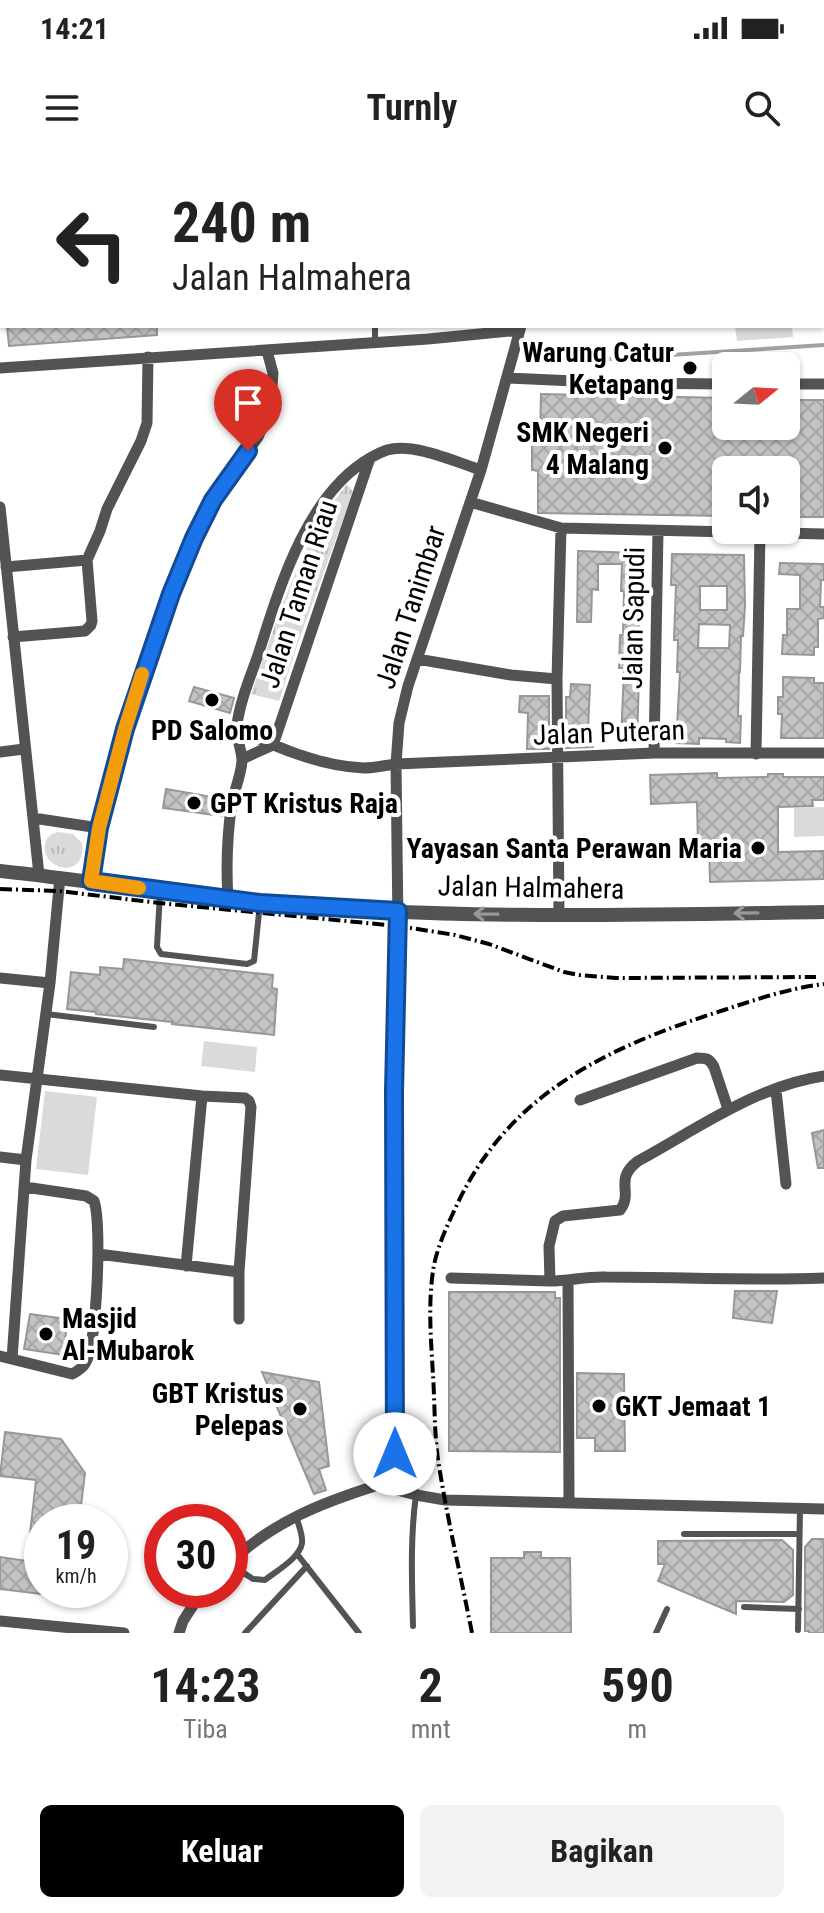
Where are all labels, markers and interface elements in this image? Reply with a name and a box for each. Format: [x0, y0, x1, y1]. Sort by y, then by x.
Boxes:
text: 14:21 [40, 11, 109, 46]
icon: menu [40, 86, 84, 130]
icon: search [740, 86, 784, 130]
text: Turnly [367, 87, 457, 129]
text: 240 m [172, 190, 311, 256]
icon: left [40, 192, 144, 296]
text: Jalan Halmahera [172, 257, 412, 299]
place label: Warung Catur Ketapang [522, 336, 674, 401]
north arrow [712, 352, 800, 440]
map controls [712, 352, 800, 544]
marker: Warung Catur Ketapang [681, 359, 699, 377]
pin [214, 369, 282, 451]
icon: arrive [226, 381, 270, 425]
place label: SMK Negeri 4 Malang [516, 416, 649, 481]
marker: SMK Negeri 4 Malang [656, 439, 674, 457]
button: sound [712, 456, 800, 544]
street label: Jalan Taman Riau [253, 496, 344, 692]
street label: Jalan Tanimbar [369, 521, 452, 693]
street label: Jalan Sapudi [616, 547, 651, 689]
marker: PD Salomo [203, 691, 221, 709]
street label: Jalan Puteran [532, 713, 686, 752]
place label: PD Salomo [151, 714, 273, 747]
place label: GPT Kristus Raja [210, 787, 398, 820]
marker: GPT Kristus Raja [185, 794, 203, 812]
place label: Yayasan Santa Perawan Maria [406, 832, 742, 865]
marker: Yayasan Santa Perawan Maria [749, 839, 767, 857]
street label: Jalan Halmahera [437, 869, 625, 906]
one-way arrow [733, 905, 760, 921]
one-way arrow [473, 906, 500, 921]
place label: Masjid Al-Mubarok [62, 1302, 195, 1367]
marker: Masjid Al-Mubarok [37, 1325, 55, 1343]
place label: GBT Kristus Pelepas [152, 1377, 284, 1442]
place label: GKT Jemaat 1 [615, 1390, 771, 1423]
marker: GKT Jemaat 1 [590, 1397, 608, 1415]
marker: GBT Kristus Pelepas [291, 1400, 309, 1418]
position arrow [353, 1412, 437, 1496]
speed limit sign: 30 [144, 1504, 248, 1608]
text: 19 [56, 1522, 96, 1569]
text: km/h [55, 1564, 97, 1588]
text: 14:23 [150, 1657, 260, 1714]
text: 2 [419, 1657, 443, 1714]
text: 590 [601, 1657, 674, 1714]
text: Tiba [183, 1714, 228, 1744]
text: mnt [411, 1714, 451, 1744]
text: m [628, 1714, 647, 1744]
button: Keluar [40, 1805, 404, 1897]
button: Bagikan [420, 1805, 784, 1897]

